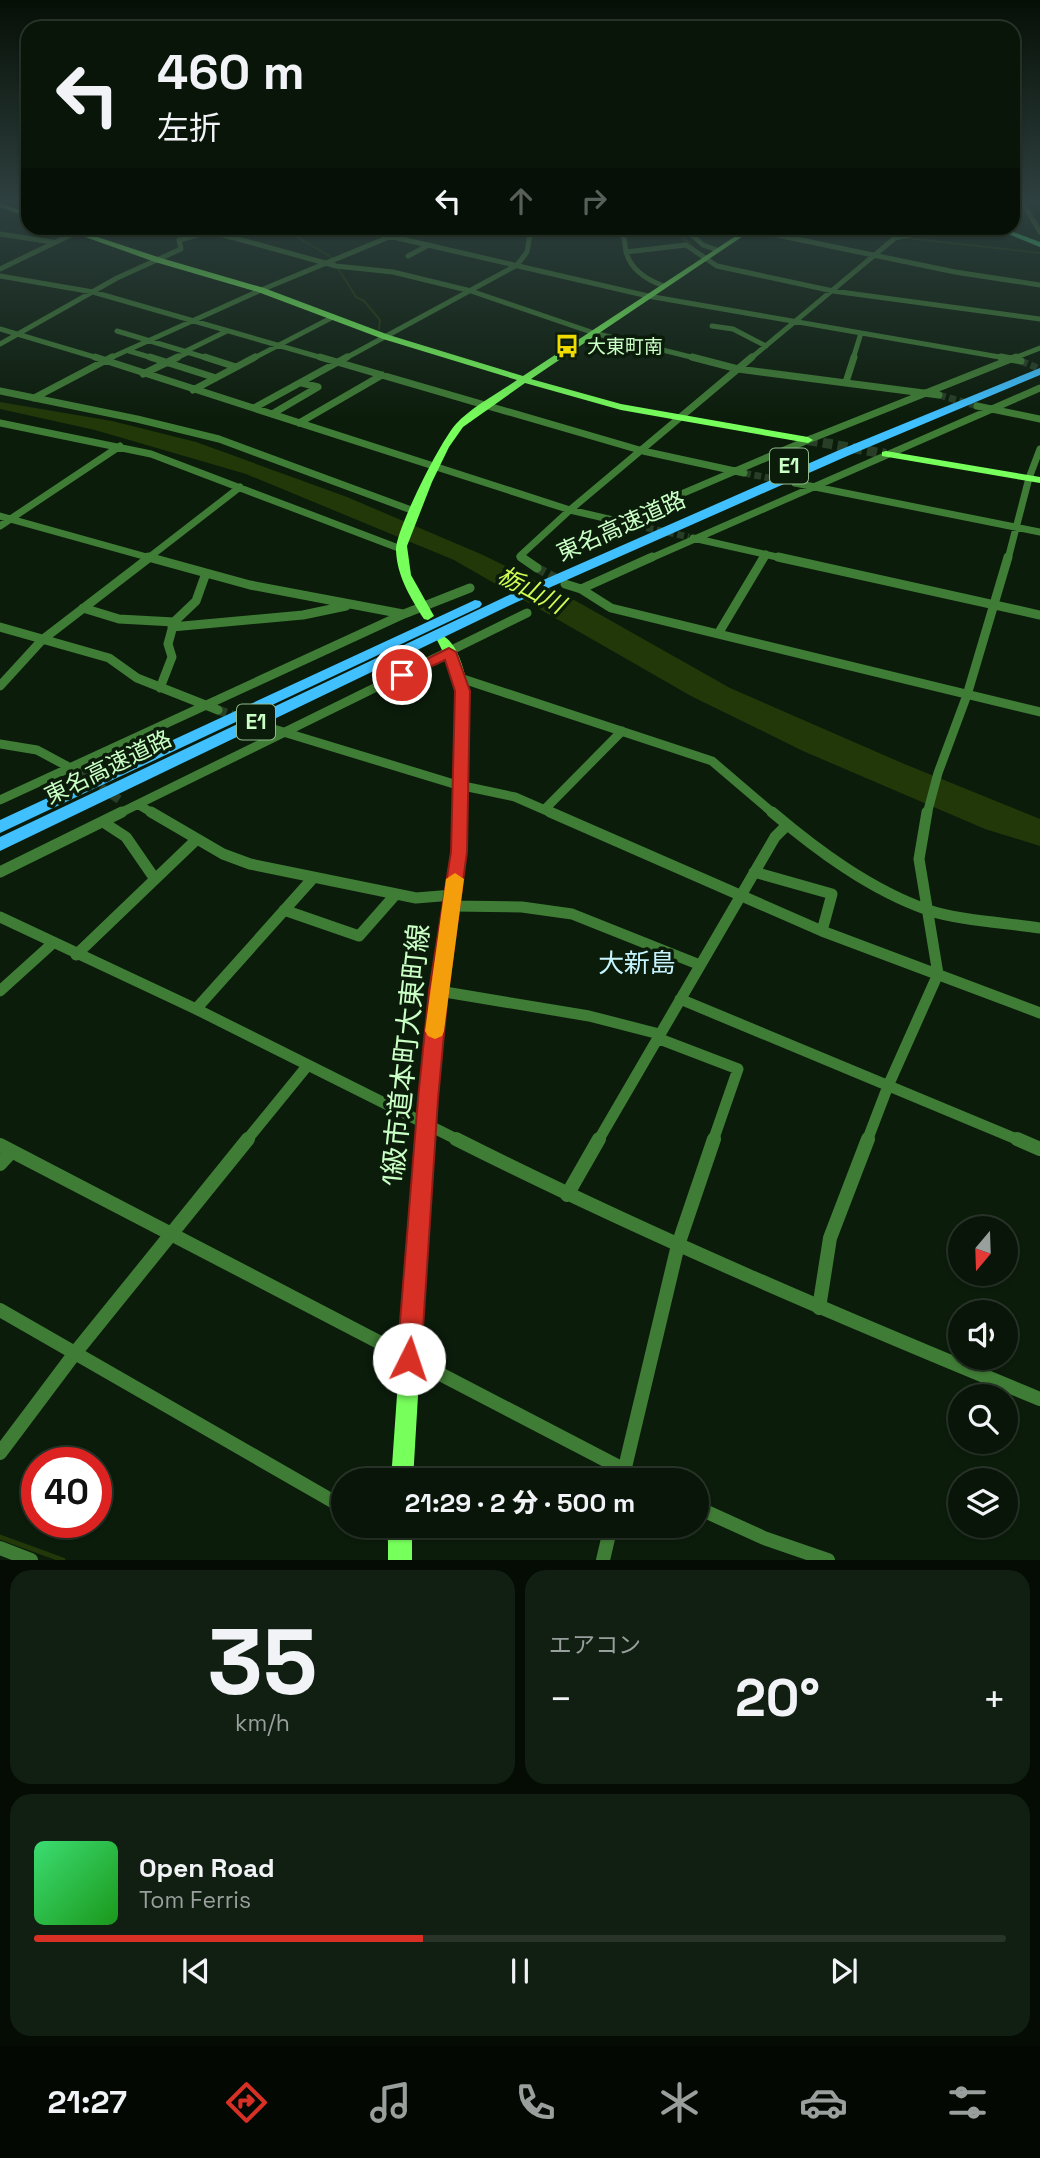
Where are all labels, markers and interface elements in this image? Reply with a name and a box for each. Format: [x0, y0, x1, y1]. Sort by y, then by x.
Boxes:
text: 460 m [157, 41, 305, 103]
icon: left [42, 49, 133, 140]
text: 左折 [157, 108, 221, 148]
icon: left [429, 182, 467, 220]
icon: ahead [502, 182, 540, 220]
icon: right [575, 182, 613, 220]
bus stop icon: 大東町南 [553, 332, 581, 360]
place label: 大東町南 [587, 334, 663, 359]
road number: E1 [770, 448, 808, 484]
street label: 東名高速道路 [552, 484, 690, 568]
water label: 栃山川 [492, 559, 573, 622]
pin [372, 645, 432, 705]
icon: arrive [383, 656, 421, 694]
road number: E1 [237, 704, 275, 740]
street label: 東名高速道路 [39, 723, 177, 811]
street label: 1級市道本町大東町線 [373, 922, 437, 1188]
district label: 大新島 [598, 946, 676, 980]
north arrow [948, 1216, 1018, 1286]
map controls [948, 1216, 1018, 1538]
button: sound [948, 1300, 1018, 1370]
position arrow [372, 1322, 446, 1396]
button: search [948, 1384, 1018, 1454]
speed limit sign: 40 [21, 1447, 112, 1538]
button: layers [948, 1468, 1018, 1538]
text: 21:29 · 2 分 · 500 m [405, 1486, 635, 1520]
text: 35 [208, 1604, 317, 1721]
text: エアコン [549, 1630, 641, 1660]
text: 20° [735, 1665, 820, 1731]
text: − [549, 1675, 573, 1723]
text: + [982, 1675, 1006, 1723]
text: km/h [235, 1708, 290, 1738]
text: Open Road [139, 1851, 275, 1885]
text: Tom Ferris [139, 1885, 251, 1915]
icon: previous [177, 1952, 215, 1990]
icon: pause [501, 1952, 539, 1990]
icon: next [825, 1952, 863, 1990]
icon: directions [222, 2078, 271, 2127]
icon: music [366, 2078, 415, 2127]
icon: phone [511, 2078, 560, 2127]
icon: climate [655, 2078, 704, 2127]
icon: car [799, 2078, 848, 2127]
icon: filters [943, 2078, 992, 2127]
text: 21:27 [48, 2082, 127, 2122]

